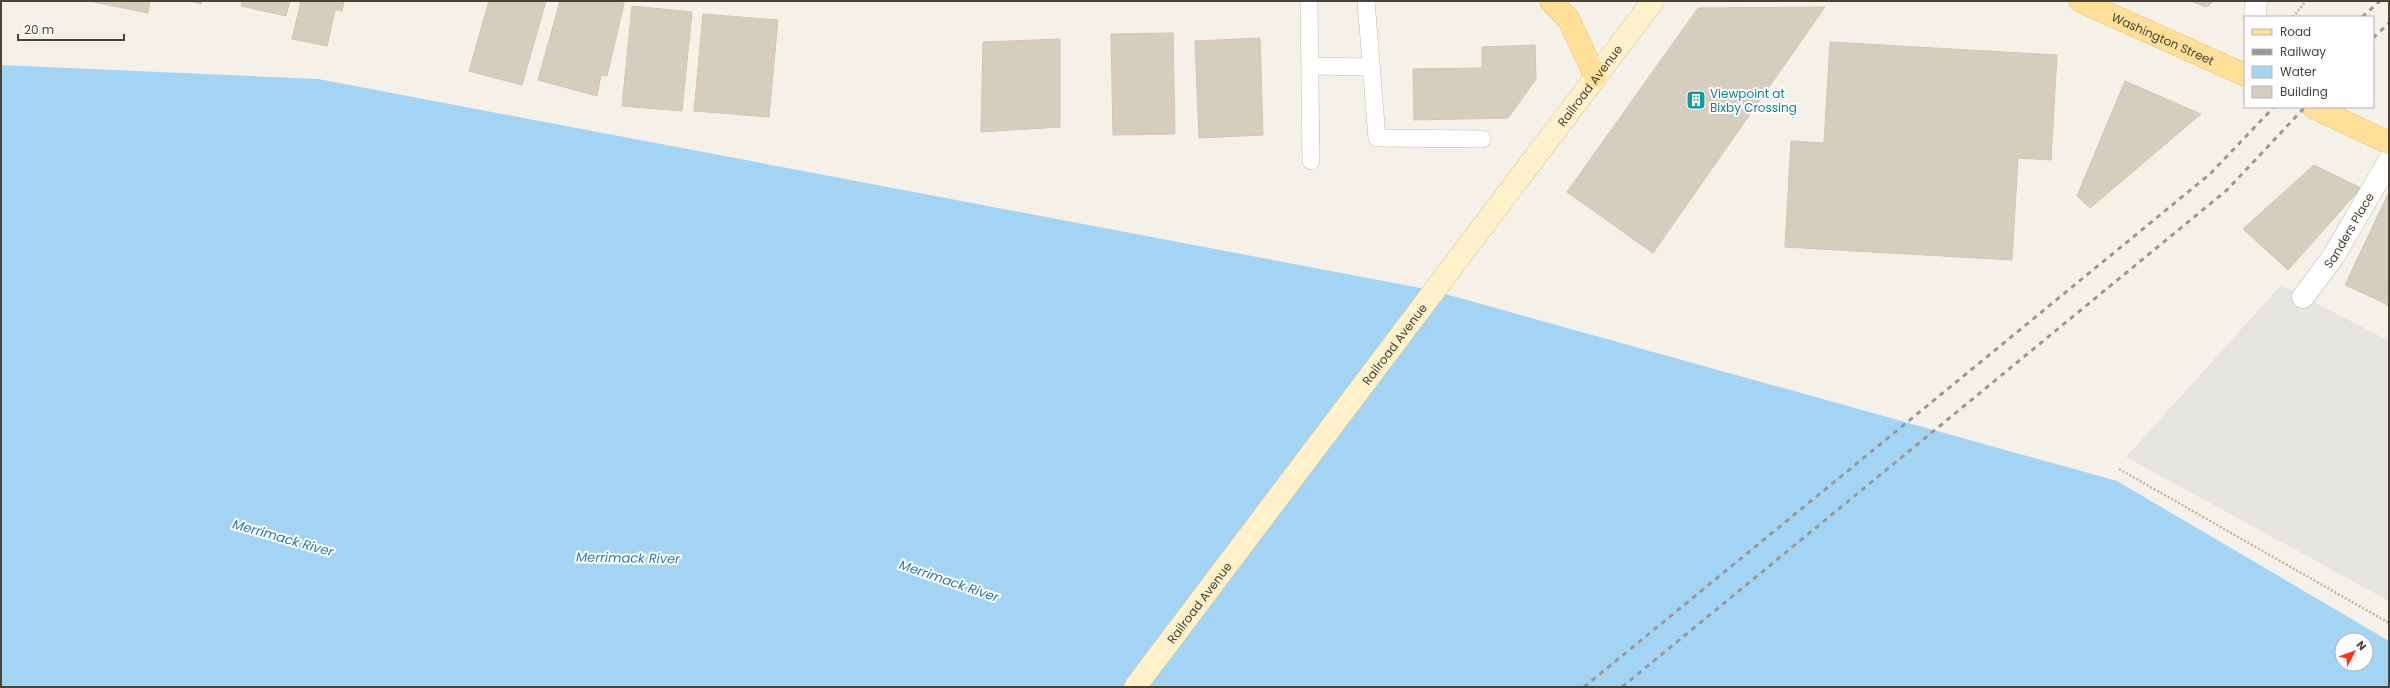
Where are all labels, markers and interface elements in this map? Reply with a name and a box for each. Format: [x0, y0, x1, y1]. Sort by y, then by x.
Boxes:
street label: Washington Street [2109, 8, 2217, 69]
scale bar [18, 16, 124, 42]
legend [2244, 16, 2374, 108]
text: 20 m [24, 21, 54, 38]
text: Road [2280, 23, 2311, 40]
street label: Railroad Avenue [1553, 41, 1626, 130]
text: Railway [2280, 43, 2326, 60]
text: Water [2280, 63, 2317, 80]
text: Building [2280, 83, 2328, 100]
place label: Viewpoint at Bixby Crossing [1710, 85, 1797, 116]
building icon: Viewpoint at Bixby Crossing [1685, 89, 1707, 111]
street label: Sanders Place [2319, 189, 2377, 271]
street label: Railroad Avenue [1358, 300, 1430, 388]
water label: Merrimack River [230, 515, 337, 562]
water label: Merrimack River [576, 548, 681, 568]
water label: Merrimack River [897, 555, 1002, 607]
street label: Railroad Avenue [1163, 558, 1235, 647]
north arrow [2334, 632, 2374, 672]
text: N [2353, 637, 2370, 654]

